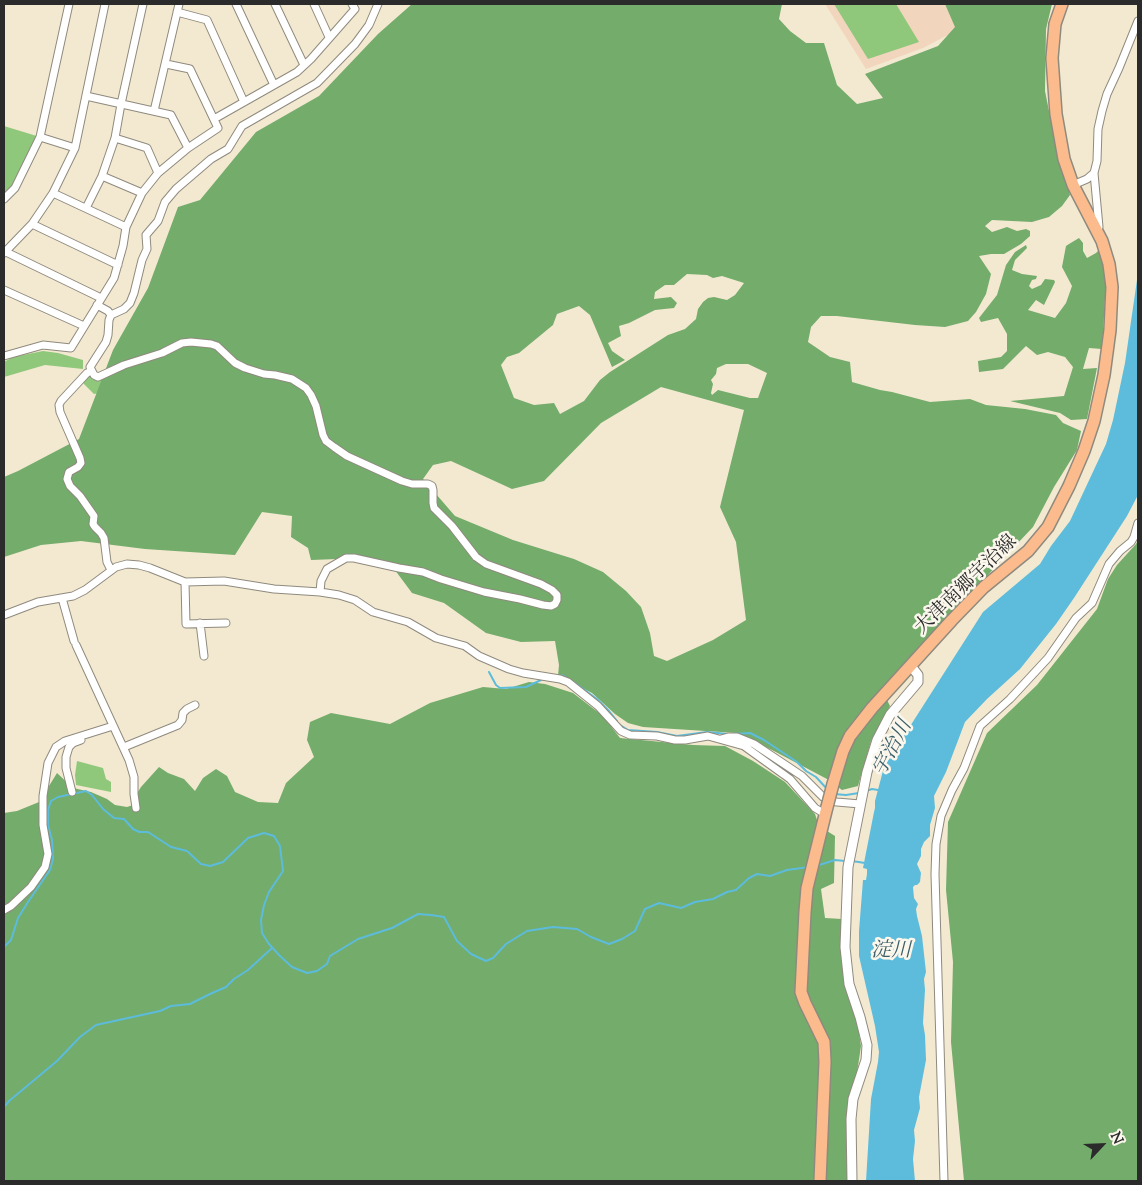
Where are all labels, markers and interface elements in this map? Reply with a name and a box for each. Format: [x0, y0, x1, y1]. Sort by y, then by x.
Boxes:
street label: 大津南郷宇治線 [911, 532, 1023, 640]
water label: 宇治川 [869, 717, 919, 781]
water label: 淀川 [871, 941, 911, 965]
north arrow [1077, 1120, 1127, 1170]
text: N [1104, 1129, 1127, 1148]

